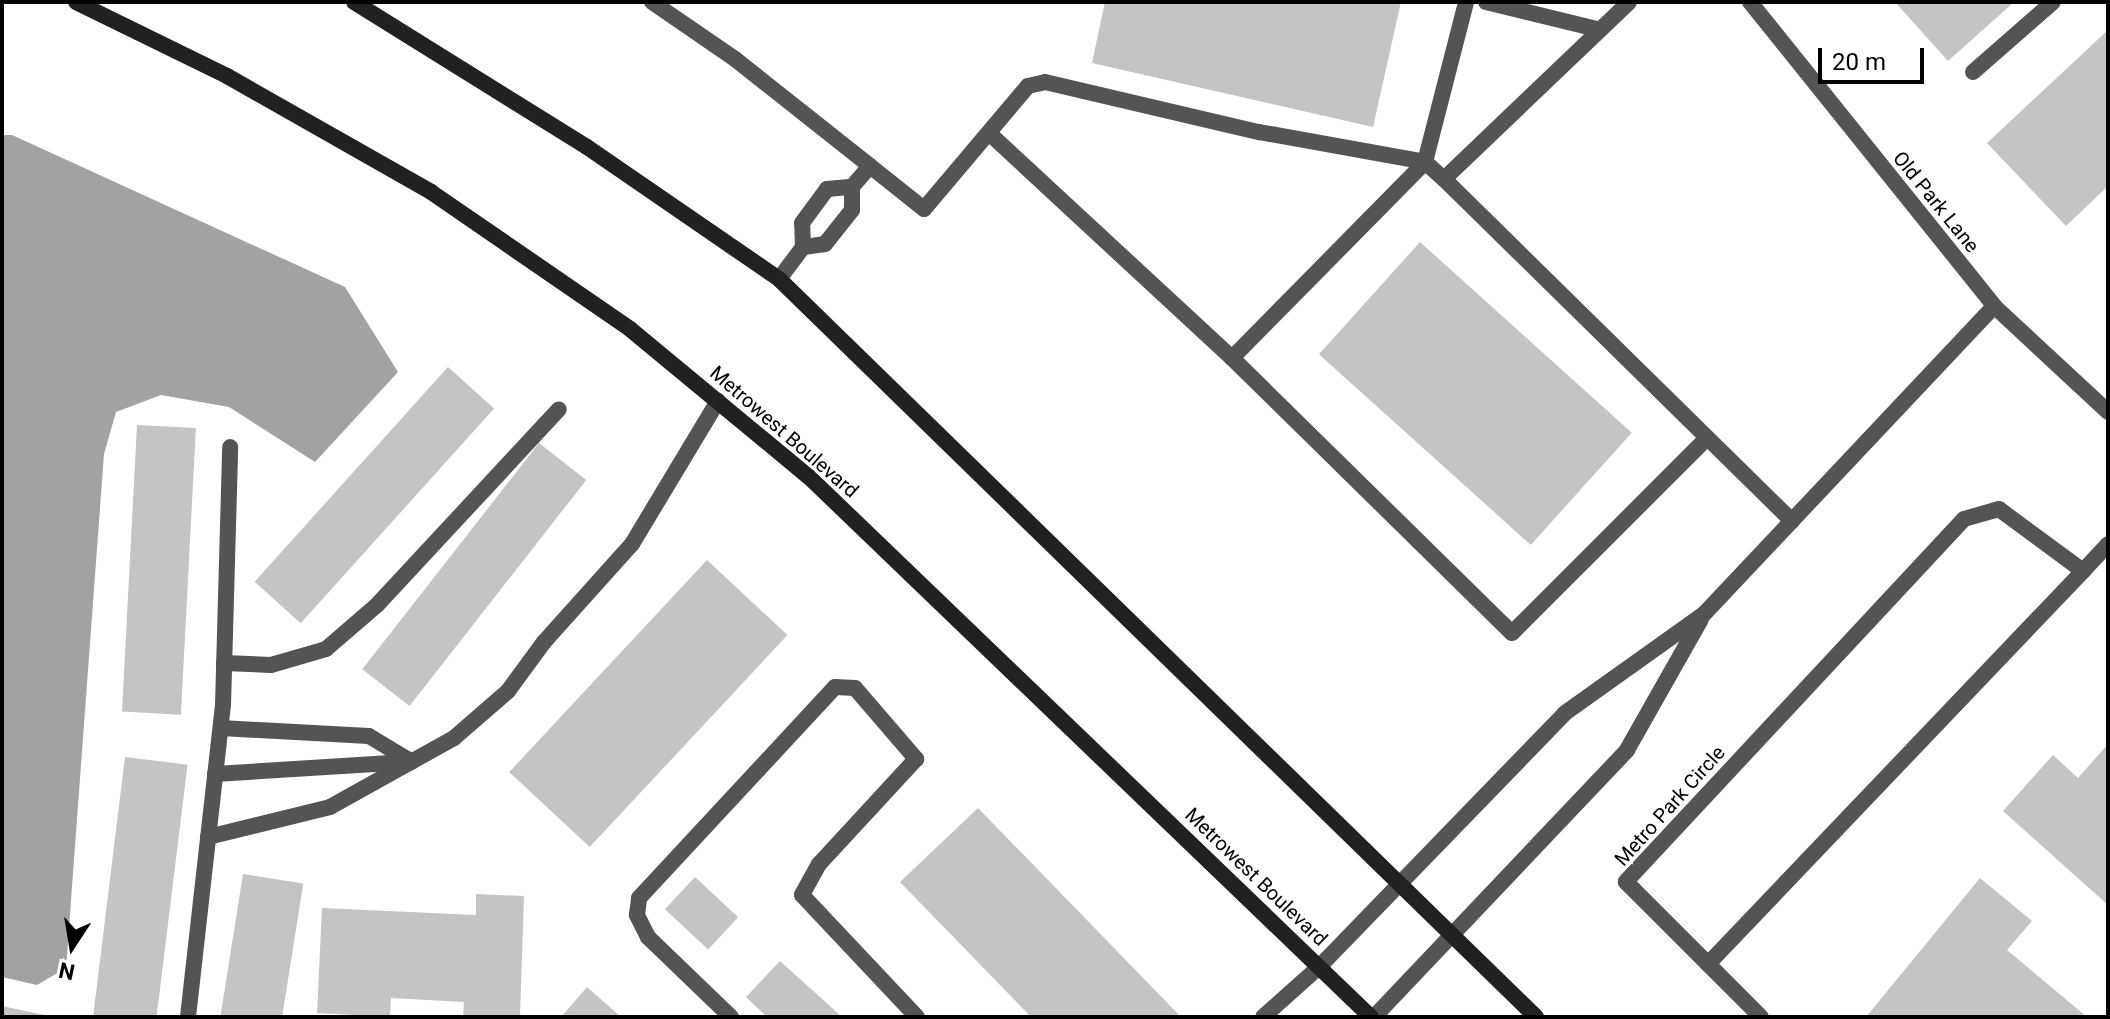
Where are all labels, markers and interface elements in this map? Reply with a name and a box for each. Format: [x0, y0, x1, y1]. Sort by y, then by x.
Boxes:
scale bar [1822, 32, 1928, 82]
text: 20 m [1832, 48, 1886, 76]
street label: Old Park Lane [1888, 146, 1984, 258]
street label: Metrowest Boulevard [705, 361, 863, 503]
street label: Metro Park Circle [1610, 741, 1730, 871]
street label: Metrowest Boulevard [1180, 803, 1332, 951]
north arrow [32, 907, 112, 987]
text: N [57, 957, 77, 985]

